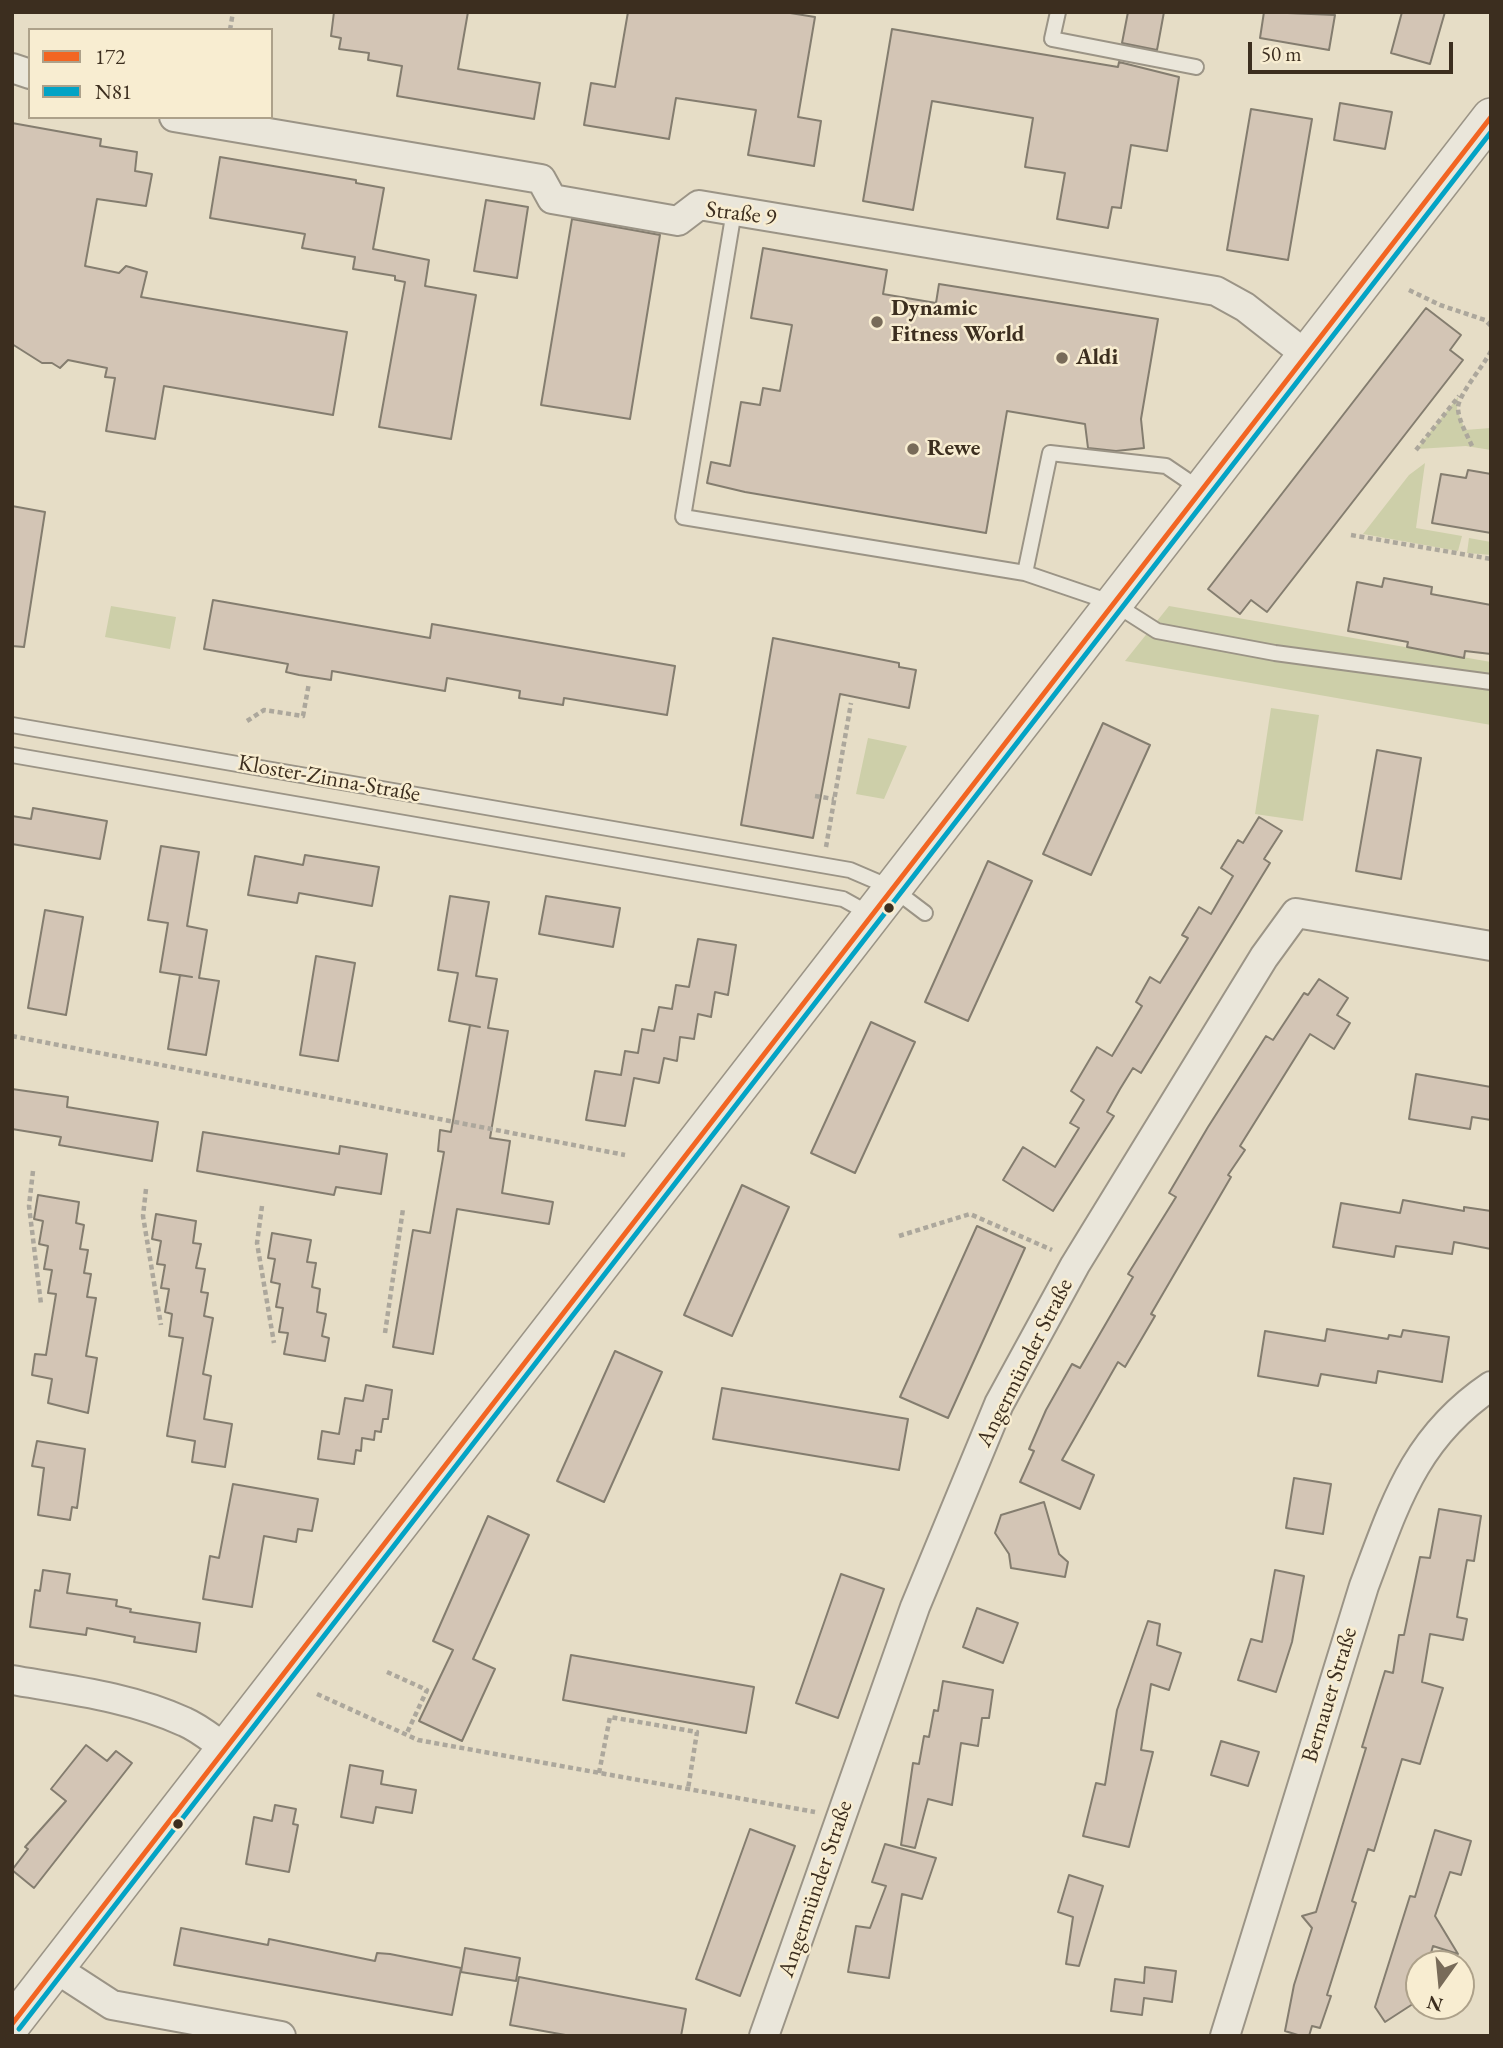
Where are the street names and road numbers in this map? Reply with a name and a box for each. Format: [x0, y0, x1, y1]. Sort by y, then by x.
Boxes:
street label: Straße 9 [704, 196, 778, 232]
street label: Kloster-Zinna-Straße [236, 749, 422, 809]
street label: Angermünder Straße [971, 1274, 1079, 1452]
street label: Bernauer Straße [1296, 1624, 1364, 1766]
street label: Angermünder Straße [773, 1797, 859, 1981]

